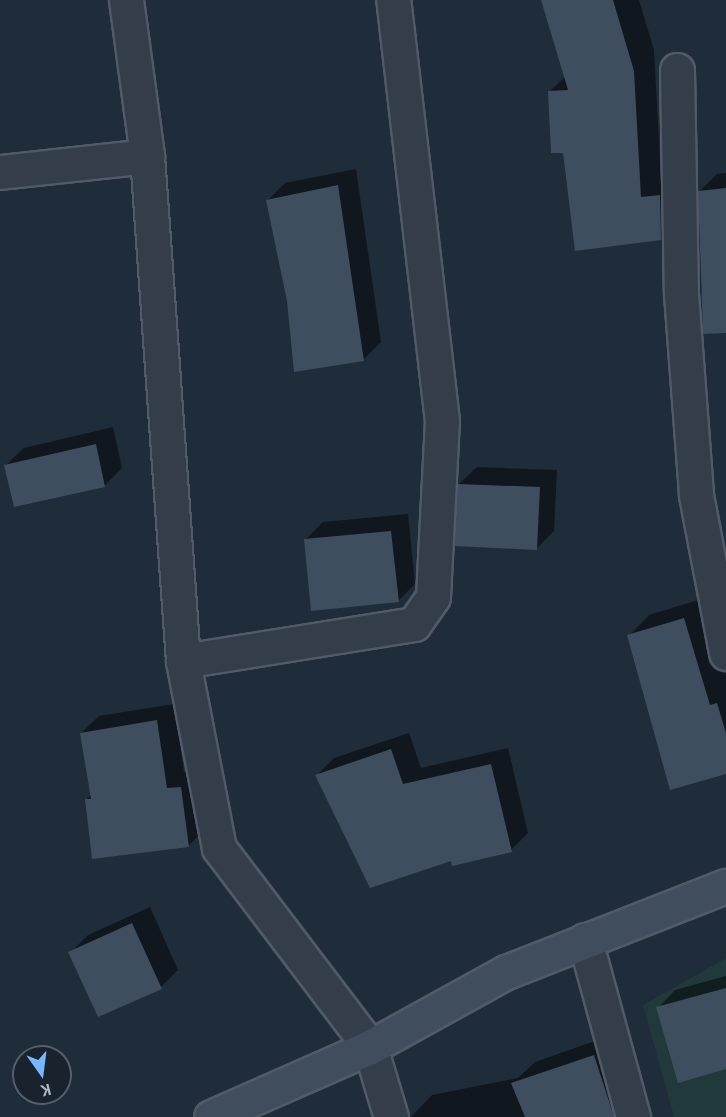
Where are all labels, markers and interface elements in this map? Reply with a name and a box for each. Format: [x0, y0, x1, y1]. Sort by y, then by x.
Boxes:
north arrow [12, 1045, 72, 1105]
text: K [39, 1080, 53, 1101]

